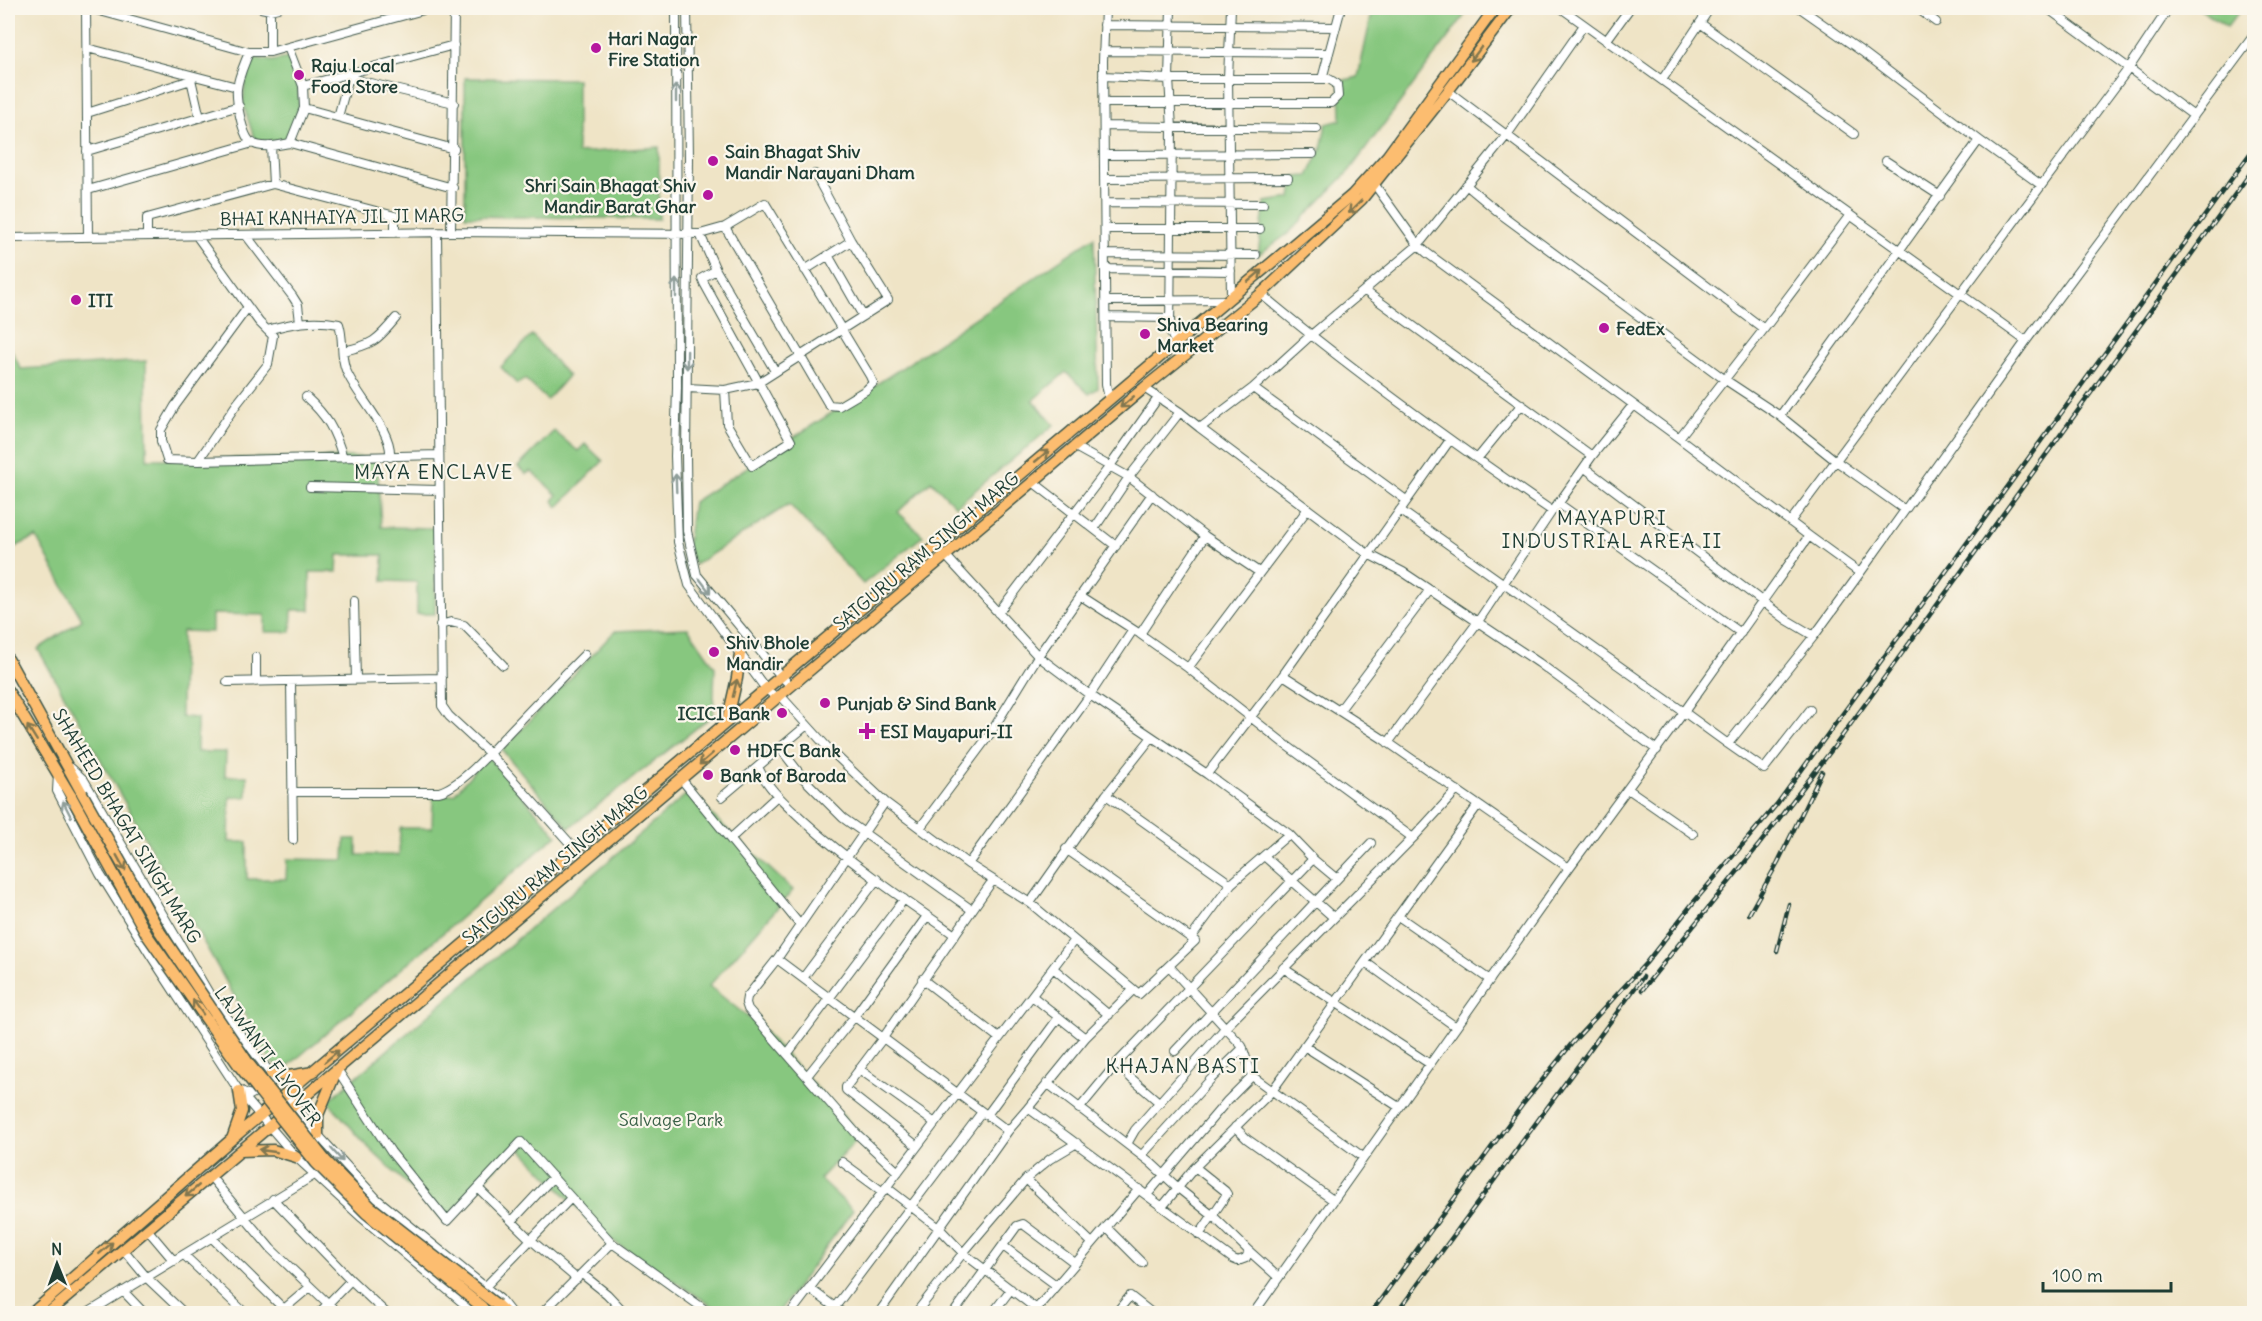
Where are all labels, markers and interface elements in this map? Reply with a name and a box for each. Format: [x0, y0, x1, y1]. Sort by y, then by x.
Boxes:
place label: Hari Nagar Fire Station [608, 27, 700, 71]
marker: Hari Nagar Fire Station [589, 41, 603, 55]
one-way arrow [1469, 46, 1482, 62]
place label: Raju Local Food Store [311, 54, 398, 98]
marker: Raju Local Food Store [292, 68, 306, 82]
one-way arrow [670, 84, 682, 104]
place label: Sain Bhagat Shiv Mandir Narayani Dham [725, 140, 915, 184]
marker: Sain Bhagat Shiv Mandir Narayani Dham [706, 154, 720, 168]
place label: Shri Sain Bhagat Shiv Mandir Barat Ghar [525, 174, 697, 218]
marker: Shri Sain Bhagat Shiv Mandir Barat Ghar [701, 188, 715, 202]
one-way arrow [1347, 200, 1362, 215]
street label: BHAI KANHAIYA JIL JI MARG [220, 203, 464, 231]
one-way arrow [1247, 269, 1262, 283]
one-way arrow [670, 279, 682, 299]
place label: ITI [88, 289, 113, 312]
marker: ITI [69, 293, 83, 307]
place label: Shiva Bearing Market [1157, 313, 1268, 357]
place label: FedEx [1616, 317, 1665, 340]
marker: FedEx [1597, 321, 1611, 335]
marker: Shiva Bearing Market [1138, 327, 1152, 341]
one-way arrow [682, 349, 693, 369]
one-way arrow [1119, 396, 1135, 409]
one-way arrow [1034, 449, 1050, 462]
district label: MAYA ENCLAVE [354, 459, 514, 484]
street label: SATGURU RAM SINGH MARG [828, 466, 1024, 636]
one-way arrow [670, 474, 681, 494]
district label: MAYAPURI INDUSTRIAL AREA II [1501, 505, 1723, 553]
one-way arrow [698, 578, 711, 594]
place label: Shiv Bhole Mandir [726, 631, 810, 675]
marker: Shiv Bhole Mandir [707, 645, 721, 659]
one-way arrow [729, 679, 741, 698]
place label: Punjab & Sind Bank [837, 692, 996, 715]
marker: Punjab & Sind Bank [818, 696, 832, 710]
place label: ICICI Bank [677, 702, 770, 725]
street label: SHAHEED BHAGAT SINGH MARG [48, 704, 206, 948]
marker: ICICI Bank [775, 706, 789, 720]
place label: ESI Mayapuri-II [880, 720, 1013, 743]
marker: ESI Mayapuri-II [858, 722, 876, 740]
one-way arrow [25, 725, 37, 742]
place label: HDFC Bank [747, 739, 841, 762]
marker: HDFC Bank [728, 743, 742, 757]
one-way arrow [699, 752, 714, 766]
place label: Bank of Baroda [720, 764, 846, 787]
marker: Bank of Baroda [701, 768, 715, 782]
street label: SATGURU RAM SINGH MARG [457, 780, 653, 950]
one-way arrow [60, 800, 72, 818]
one-way arrow [116, 853, 127, 871]
street label: LAJWANTI FLYOVER [210, 982, 326, 1130]
one-way arrow [192, 1000, 204, 1016]
one-way arrow [324, 1049, 339, 1063]
district label: KHAJAN BASTI [1105, 1053, 1261, 1078]
park label: Salvage Park [619, 1108, 723, 1131]
one-way arrow [259, 1145, 279, 1156]
one-way arrow [330, 1148, 344, 1163]
one-way arrow [185, 1184, 200, 1198]
north arrow [27, 1234, 87, 1294]
text: N [51, 1239, 62, 1259]
one-way arrow [98, 1241, 113, 1255]
scale bar [2043, 1255, 2170, 1293]
text: 100 m [2052, 1264, 2103, 1287]

